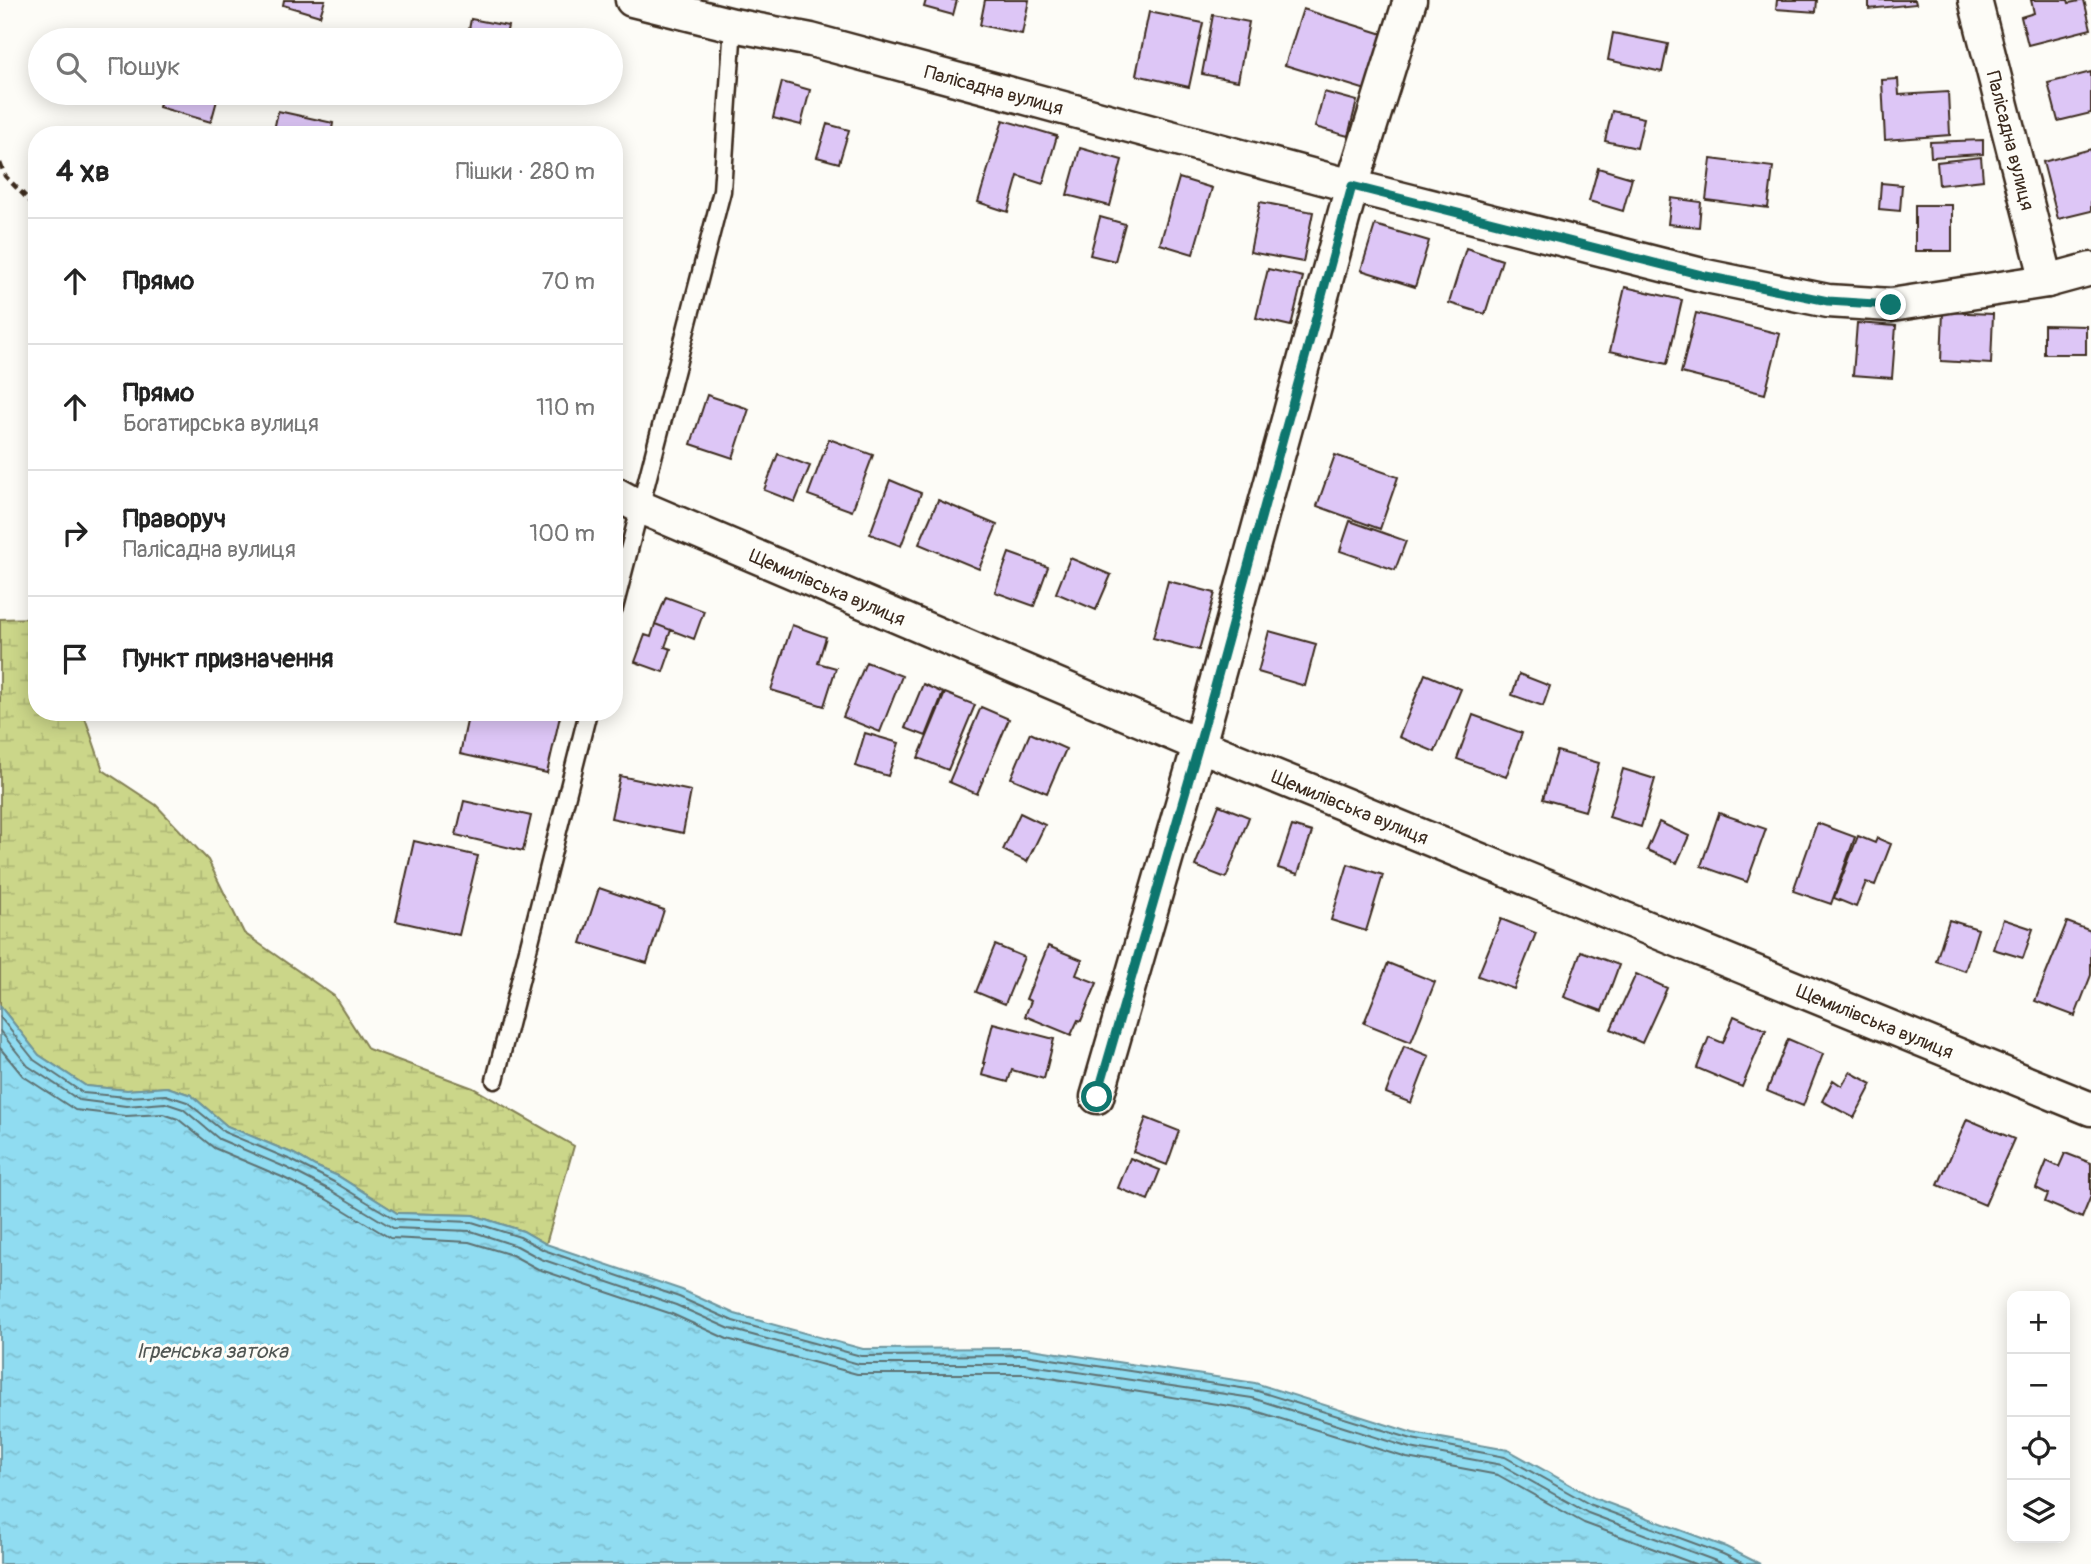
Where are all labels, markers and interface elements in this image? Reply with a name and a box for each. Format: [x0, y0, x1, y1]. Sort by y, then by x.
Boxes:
search box [28, 28, 623, 105]
icon: search [52, 48, 90, 86]
text: Пошук [108, 51, 181, 83]
street label: Палісадна вулиця [922, 60, 1066, 121]
street label: Палісадна вулиця [1981, 69, 2039, 213]
text: 4 хв [56, 153, 110, 190]
text: Пішки · 280 m [456, 157, 595, 186]
icon: ahead [56, 262, 94, 300]
text: Прямо [123, 265, 194, 297]
text: 70 m [542, 267, 595, 296]
route end [1875, 289, 1906, 320]
text: Прямо [123, 377, 194, 409]
icon: ahead [56, 388, 94, 426]
text: 110 m [536, 393, 595, 422]
text: Богатирська вулиця [123, 409, 319, 438]
text: Праворуч [123, 503, 226, 535]
icon: right [56, 514, 94, 552]
text: 100 m [529, 519, 595, 548]
text: Палісадна вулиця [123, 535, 296, 564]
street label: Щемилівська вулиця [745, 544, 909, 632]
icon: arrive [56, 640, 94, 678]
text: Пункт призначення [123, 643, 334, 675]
street label: Щемилівська вулиця [1267, 765, 1432, 850]
street label: Щемилівська вулиця [1792, 979, 1957, 1065]
route start [1081, 1081, 1112, 1112]
map controls [2007, 1291, 2070, 1543]
button: + [2007, 1291, 2070, 1354]
water label: Ігренська затока [136, 1338, 289, 1365]
button: − [2007, 1354, 2070, 1417]
button: locate [2007, 1417, 2070, 1480]
button: layers [2007, 1480, 2070, 1543]

